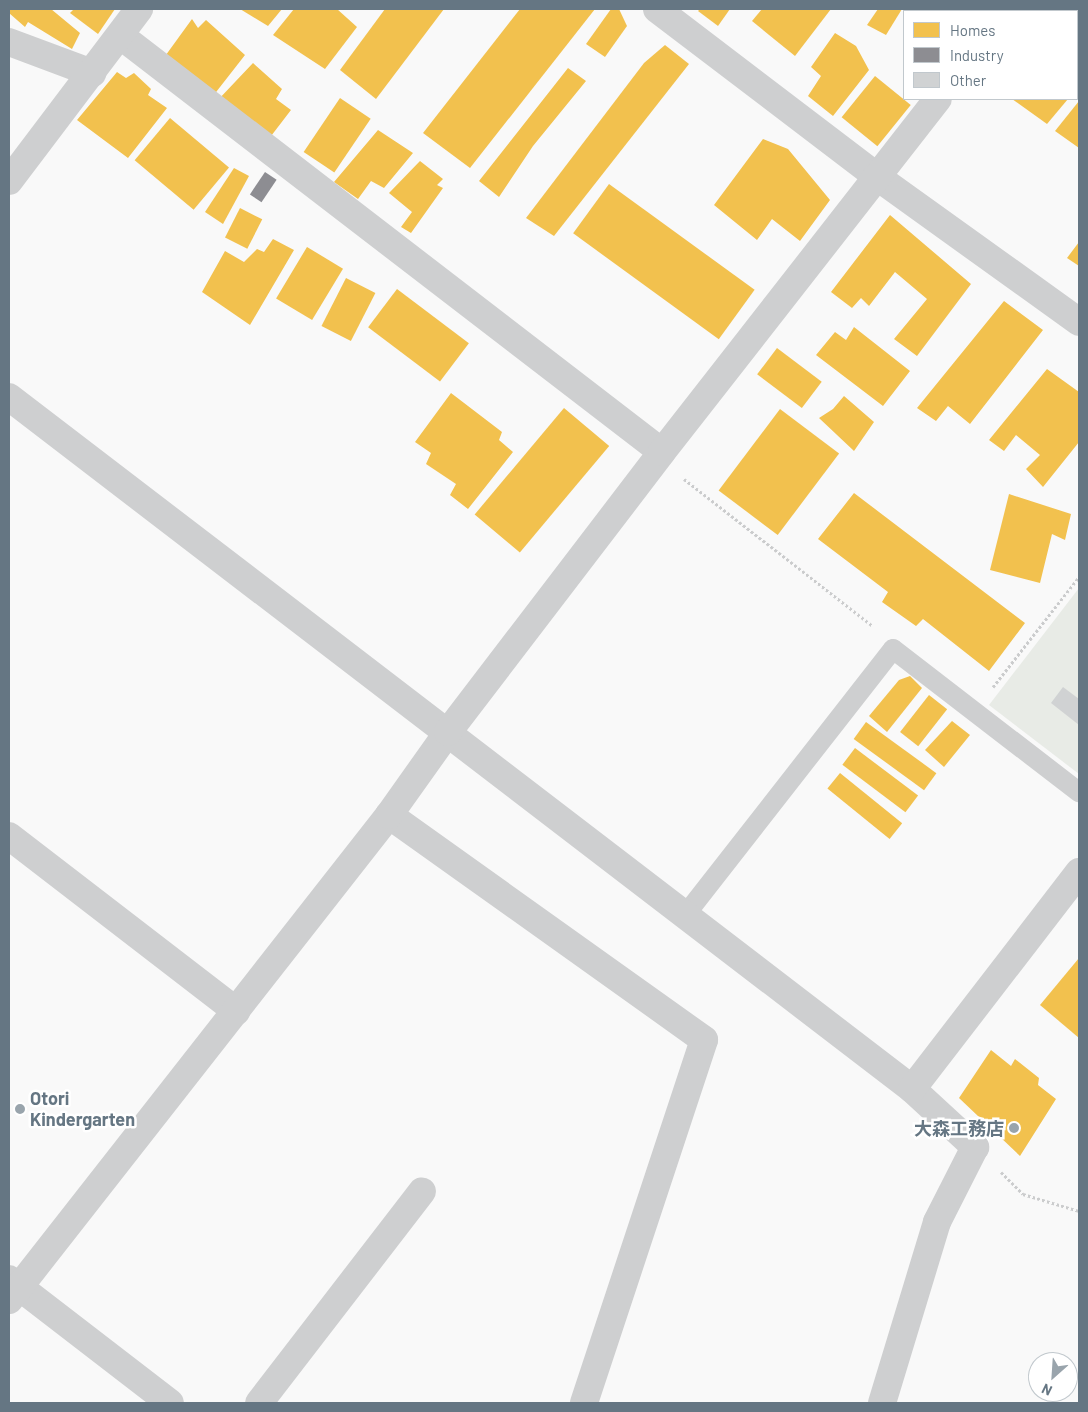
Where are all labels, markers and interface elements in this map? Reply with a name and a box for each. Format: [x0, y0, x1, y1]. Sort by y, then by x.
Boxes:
legend [903, 10, 1078, 100]
text: Homes [950, 21, 995, 39]
text: Industry [950, 46, 1004, 64]
text: Other [950, 71, 986, 89]
place label: Otori Kindergarten [30, 1088, 135, 1130]
marker: Otori Kindergarten [14, 1103, 26, 1115]
place label: 大森工務店 [914, 1117, 1004, 1139]
marker: 大森工務店 [1008, 1122, 1020, 1134]
north arrow [1028, 1352, 1078, 1402]
text: N [1039, 1380, 1055, 1400]

